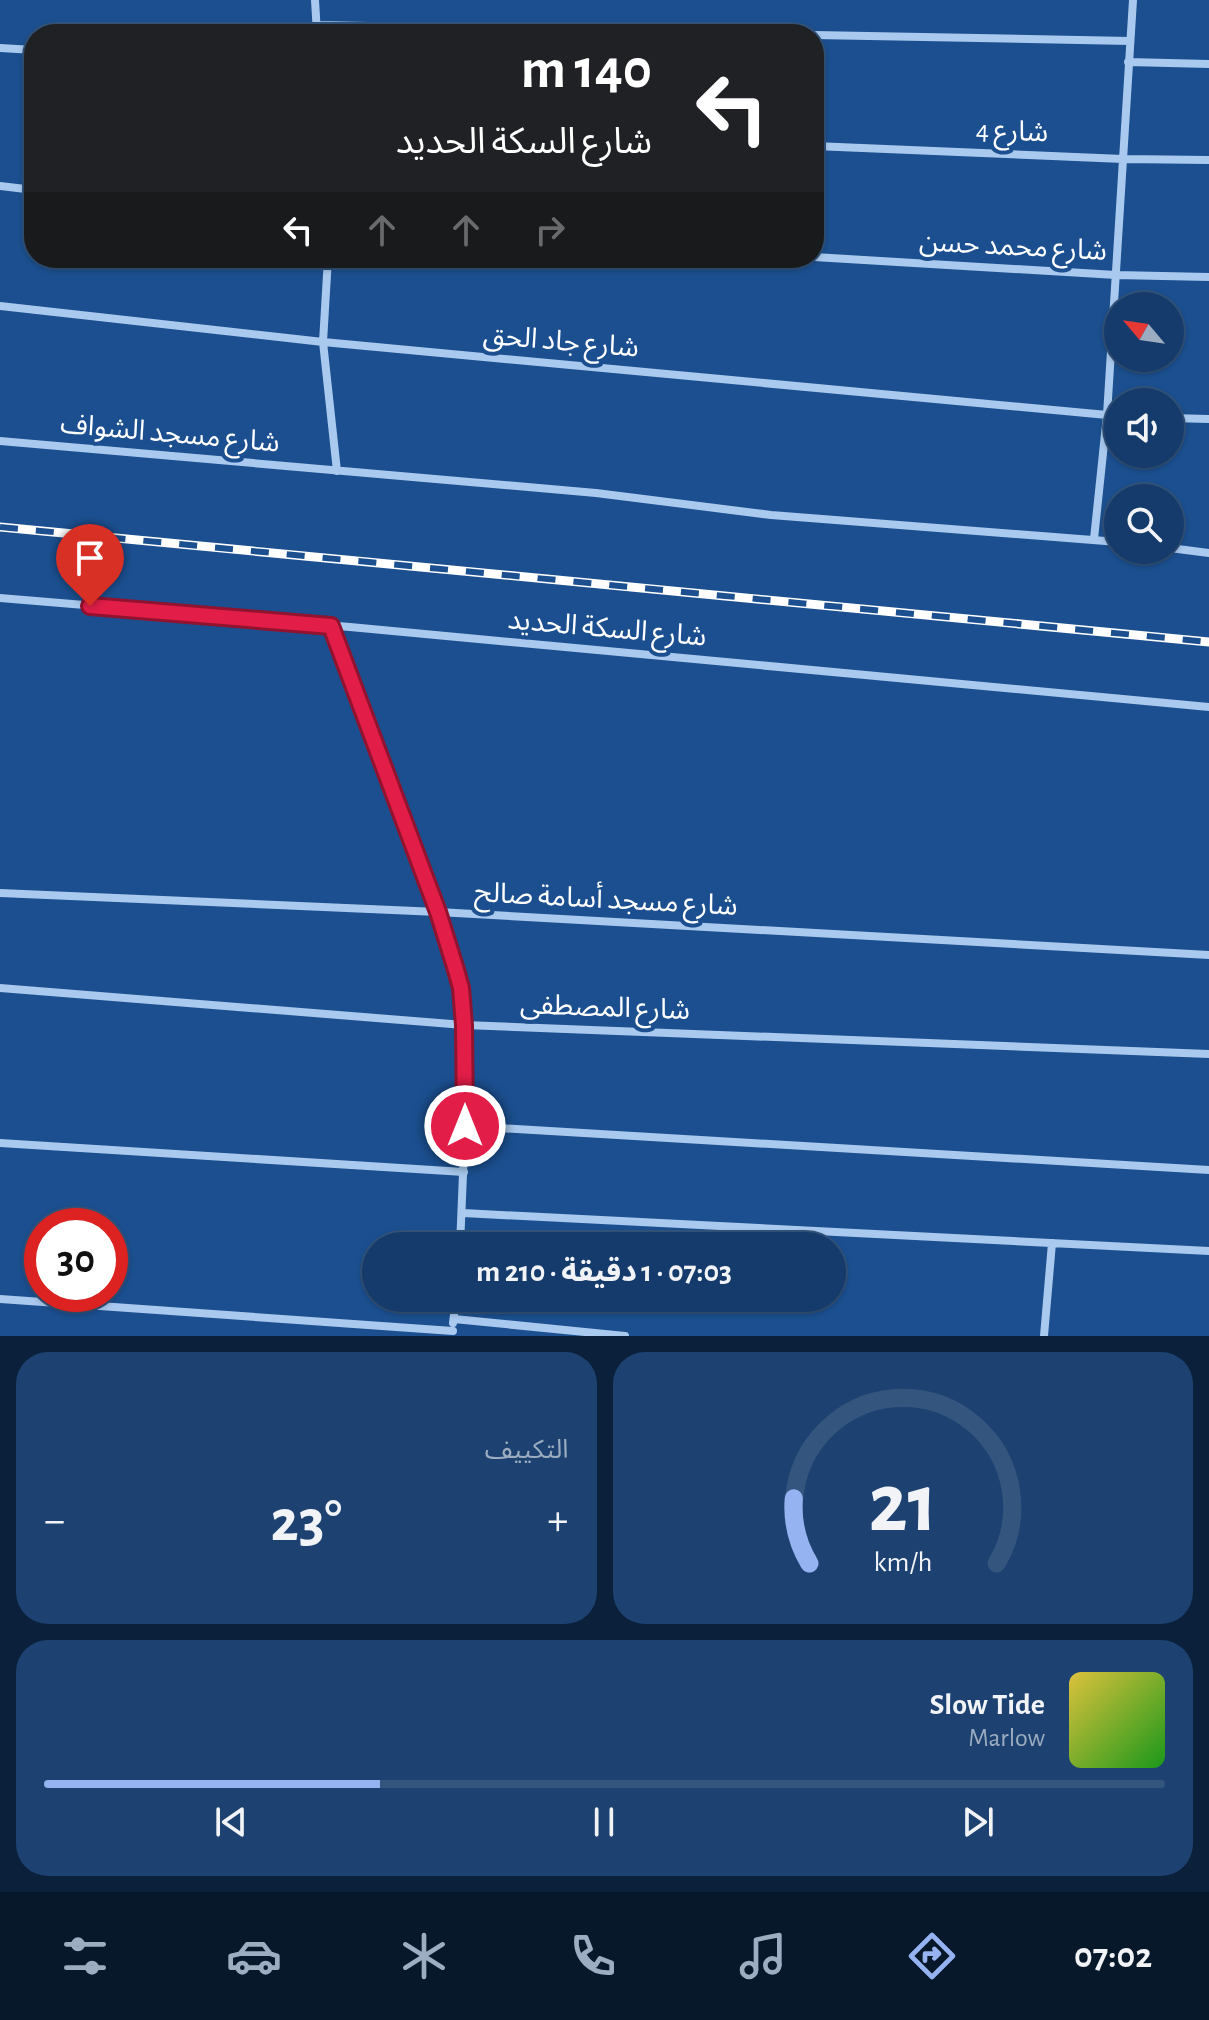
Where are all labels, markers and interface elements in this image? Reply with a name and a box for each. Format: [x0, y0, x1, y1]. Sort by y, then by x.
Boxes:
text: 140 m [521, 42, 652, 98]
icon: left [680, 56, 784, 160]
street label: شارع 4 [975, 117, 1049, 152]
text: شارع السكة الحديد [396, 124, 652, 160]
icon: left [276, 208, 320, 252]
icon: ahead [360, 208, 404, 252]
icon: ahead [444, 208, 488, 252]
icon: right [528, 208, 572, 252]
street label: شارع محمد حسن [918, 228, 1108, 271]
north arrow [1104, 292, 1184, 372]
map controls [1104, 292, 1184, 564]
street label: شارع جاد الحق [482, 321, 640, 368]
button: sound [1104, 388, 1184, 468]
street label: شارع مسجد الشواف [59, 410, 281, 463]
button: search [1104, 484, 1184, 564]
pin [56, 524, 124, 606]
icon: arrive [68, 536, 112, 580]
street label: شارع السكة الحديد [506, 606, 708, 657]
street label: شارع مسجد أسامة صالح [473, 874, 739, 926]
street label: شارع المصطفى [519, 991, 691, 1030]
position arrow [423, 1084, 507, 1168]
speed limit sign: 30 [24, 1208, 128, 1312]
text: 07:03 · 1 دقيقة · 210 m [476, 1257, 732, 1287]
text: التكييف [485, 1437, 569, 1463]
text: 21 [868, 1463, 937, 1547]
text: 23° [270, 1492, 342, 1552]
text: − [44, 1499, 65, 1543]
text: + [547, 1499, 568, 1543]
text: km/h [873, 1548, 932, 1577]
text: Slow Tide [930, 1690, 1045, 1720]
text: Marlow [968, 1725, 1045, 1751]
icon: previous [209, 1800, 253, 1844]
icon: pause [582, 1800, 626, 1844]
icon: next [956, 1800, 1000, 1844]
icon: filters [57, 1928, 113, 1984]
icon: car [226, 1928, 282, 1984]
icon: climate [396, 1928, 452, 1984]
icon: phone [565, 1928, 621, 1984]
icon: music [735, 1928, 791, 1984]
icon: directions [904, 1928, 960, 1984]
text: 07:02 [1074, 1938, 1152, 1974]

